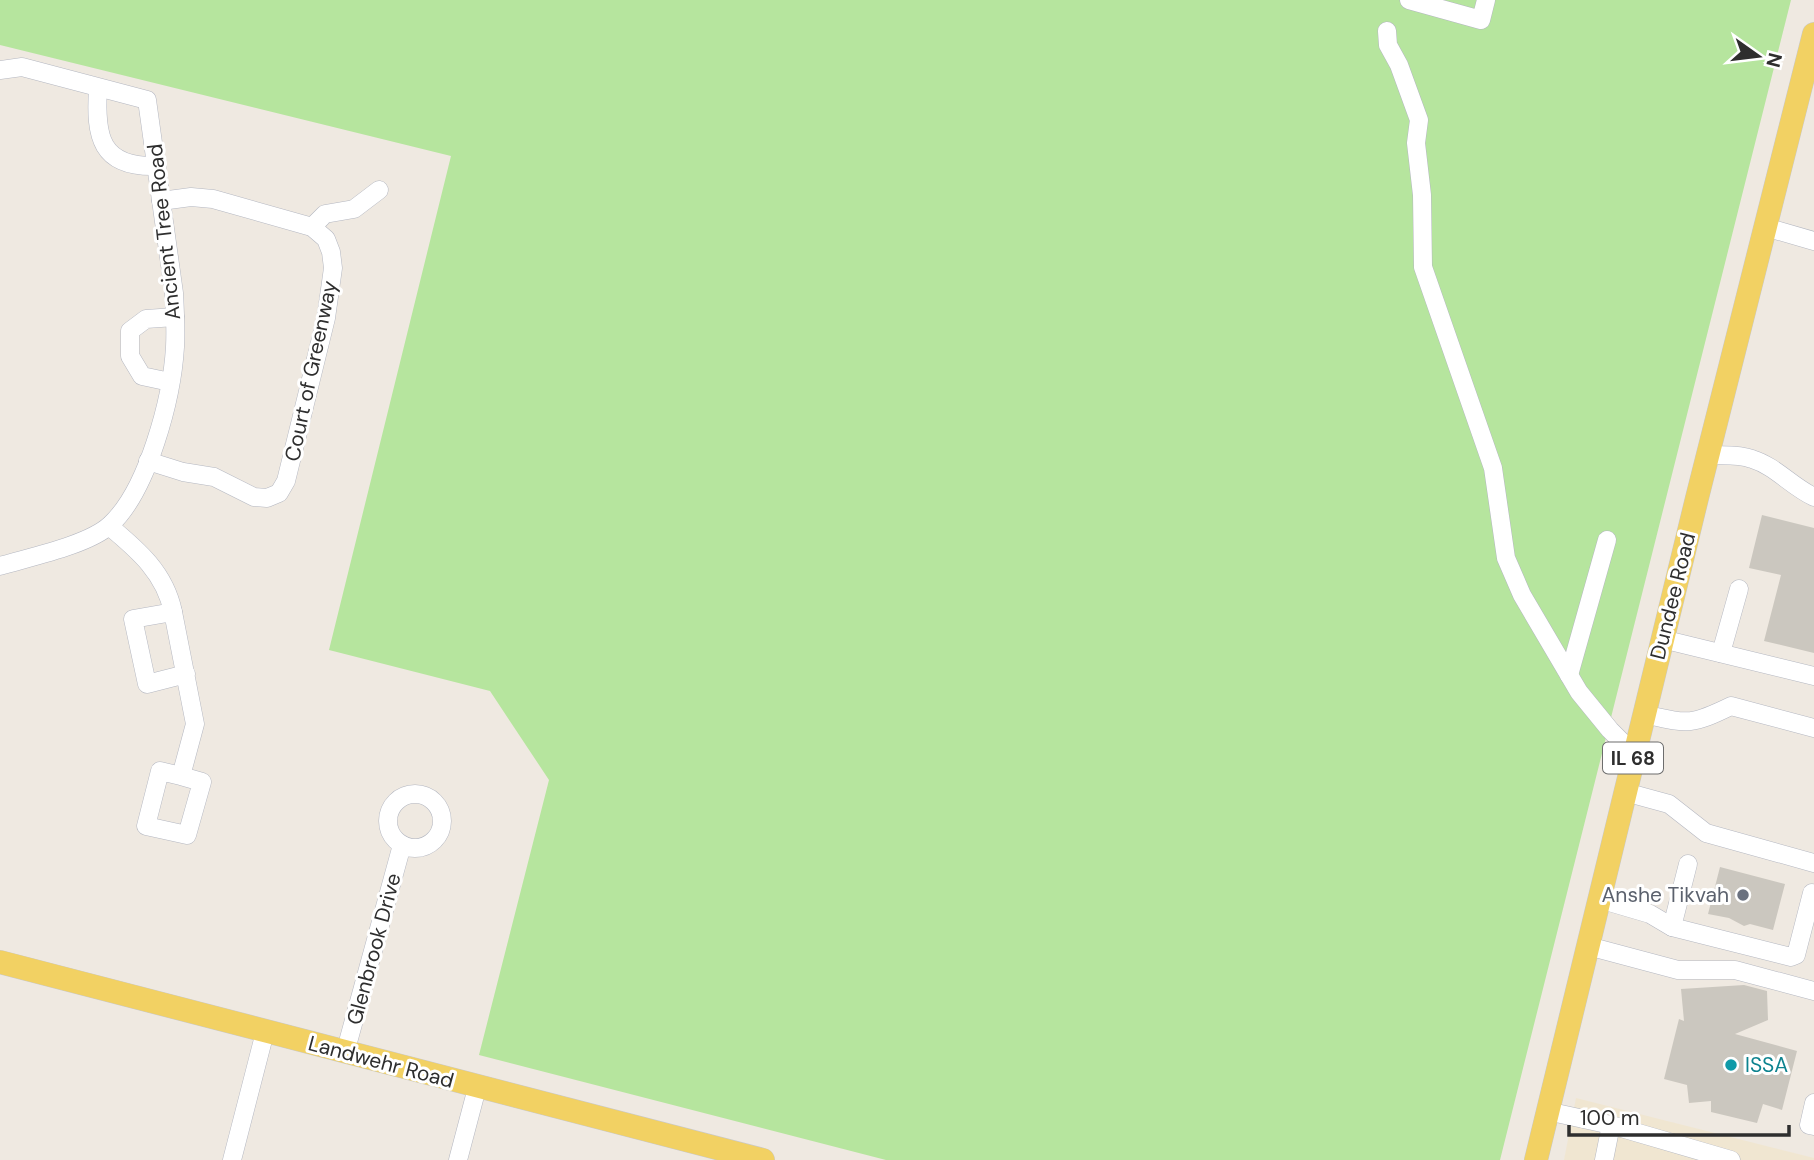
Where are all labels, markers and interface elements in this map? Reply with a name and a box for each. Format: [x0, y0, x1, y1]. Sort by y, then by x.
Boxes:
north arrow [1723, 21, 1793, 91]
text: N [1760, 50, 1788, 70]
street label: Ancient Tree Road [141, 142, 187, 322]
street label: Court of Greenway [278, 278, 344, 464]
street label: Dundee Road [1644, 530, 1702, 662]
road number: IL 68 [1603, 743, 1663, 774]
street label: Glenbrook Drive [340, 870, 408, 1028]
place label: Anshe Tikvah [1601, 881, 1729, 909]
marker: Anshe Tikvah [1735, 887, 1751, 903]
street label: Landwehr Road [305, 1029, 457, 1095]
place label: ISSA [1745, 1051, 1788, 1079]
marker: ISSA [1723, 1057, 1739, 1073]
scale bar [1569, 1094, 1790, 1138]
text: 100 m [1580, 1104, 1640, 1132]

